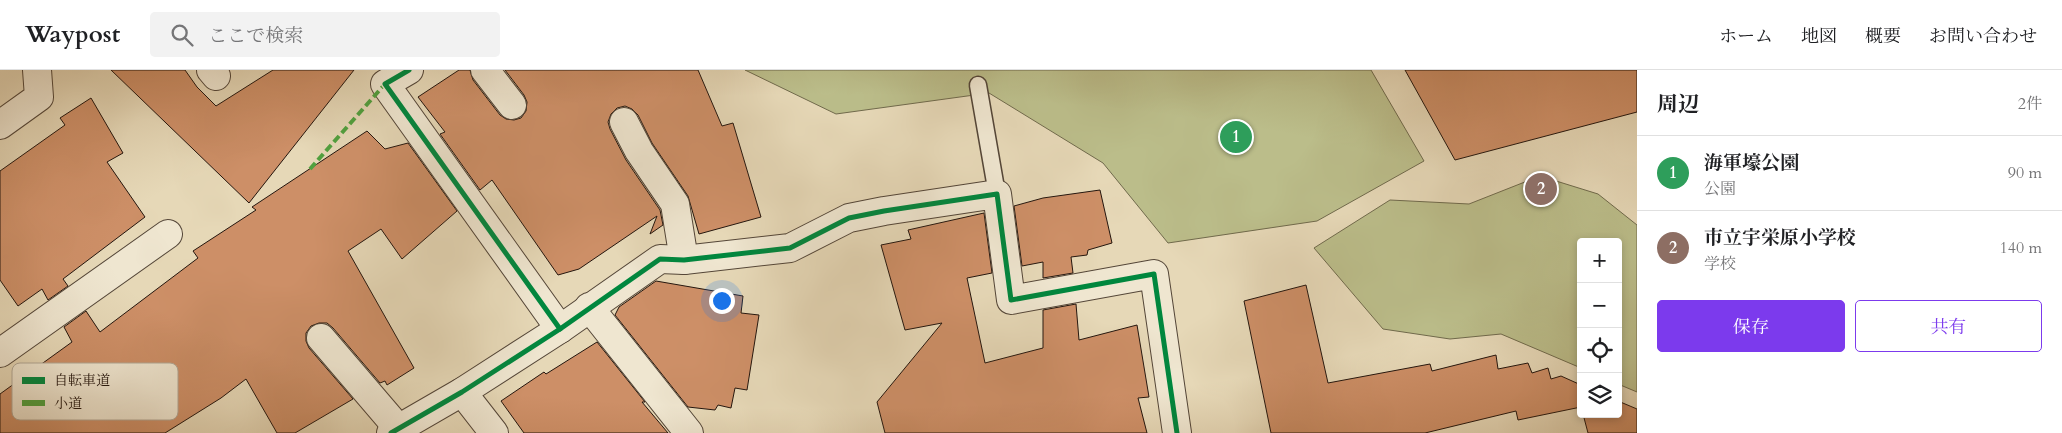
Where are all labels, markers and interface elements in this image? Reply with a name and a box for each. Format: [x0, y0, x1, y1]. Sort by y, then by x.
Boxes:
search box [150, 12, 500, 57]
text: Waypost [25, 18, 120, 51]
icon: search [168, 21, 196, 49]
text: ここで検索 [208, 23, 303, 49]
text: ホーム [1719, 24, 1773, 49]
text: 地図 [1801, 24, 1837, 49]
text: 概要 [1865, 24, 1901, 49]
text: お問い合わせ [1929, 24, 2037, 49]
text: 周辺 [1657, 90, 1699, 119]
text: 2件 [2018, 93, 2042, 115]
pin: 1 [1220, 118, 1252, 156]
text: 海軍壕公園 [1704, 150, 1799, 176]
text: 1 [1669, 162, 1677, 184]
text: 90 m [2008, 162, 2042, 184]
pin: 2 [1525, 170, 1557, 208]
text: 公園 [1704, 178, 1736, 200]
text: 市立宇栄原小学校 [1704, 225, 1856, 251]
text: 2 [1669, 237, 1677, 259]
text: 140 m [2000, 237, 2042, 259]
map controls [1577, 238, 1622, 418]
button: + [1577, 238, 1622, 283]
text: 学校 [1704, 253, 1736, 275]
button: − [1577, 283, 1622, 328]
your location [709, 288, 735, 314]
button: 保存 [1657, 300, 1845, 352]
button: 共有 [1855, 300, 2042, 352]
button: locate [1577, 328, 1622, 373]
legend [12, 363, 178, 420]
text: 自転車道 [54, 371, 110, 390]
button: layers [1577, 373, 1622, 418]
text: 小道 [54, 394, 82, 413]

